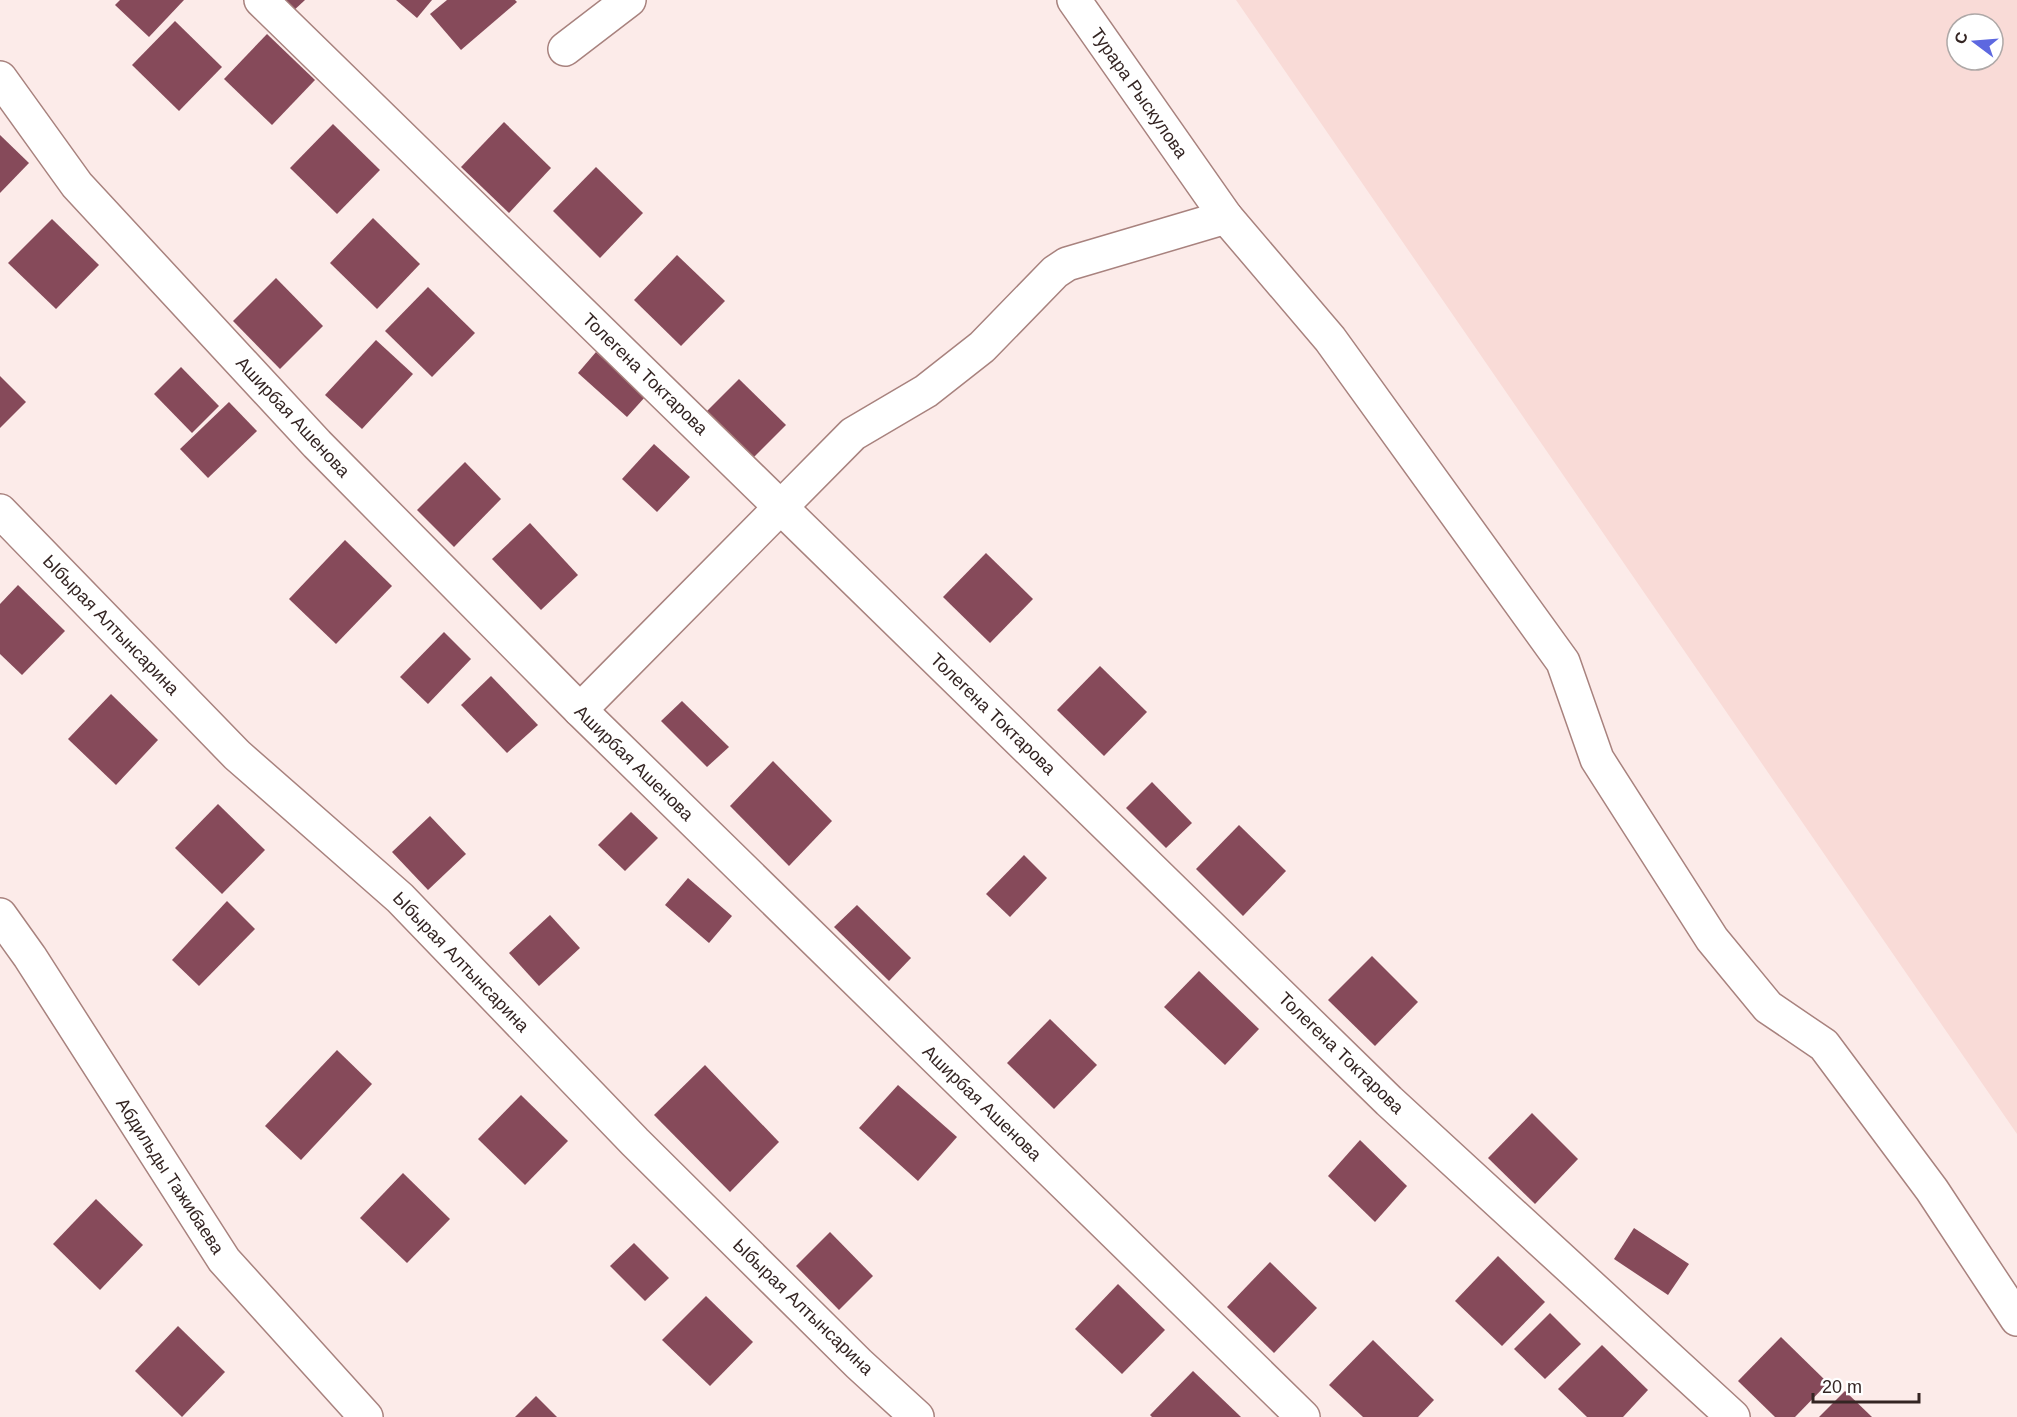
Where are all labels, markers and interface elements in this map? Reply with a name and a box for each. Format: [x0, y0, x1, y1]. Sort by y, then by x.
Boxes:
north arrow [1945, 12, 2005, 72]
street label: Турара Рыскулова [1086, 24, 1192, 163]
text: С [1951, 30, 1971, 46]
street label: Толегена Токтарова [578, 309, 712, 440]
street label: Аширбая Ашенова [232, 353, 355, 482]
street label: Ыбырая Алтынсарина [39, 551, 184, 700]
street label: Толегена Токтарова [926, 649, 1060, 780]
street label: Аширбая Ашенова [571, 701, 698, 825]
street label: Ыбырая Алтынсарина [389, 888, 534, 1037]
street label: Толегена Токтарова [1274, 988, 1408, 1119]
street label: Аширбая Ашенова [919, 1041, 1046, 1165]
street label: Абдильды Тажибаева [112, 1094, 228, 1259]
street label: Ыбырая Алтынсарина [729, 1235, 878, 1380]
scale bar [1813, 1366, 1920, 1404]
text: 20 m [1822, 1377, 1862, 1397]

